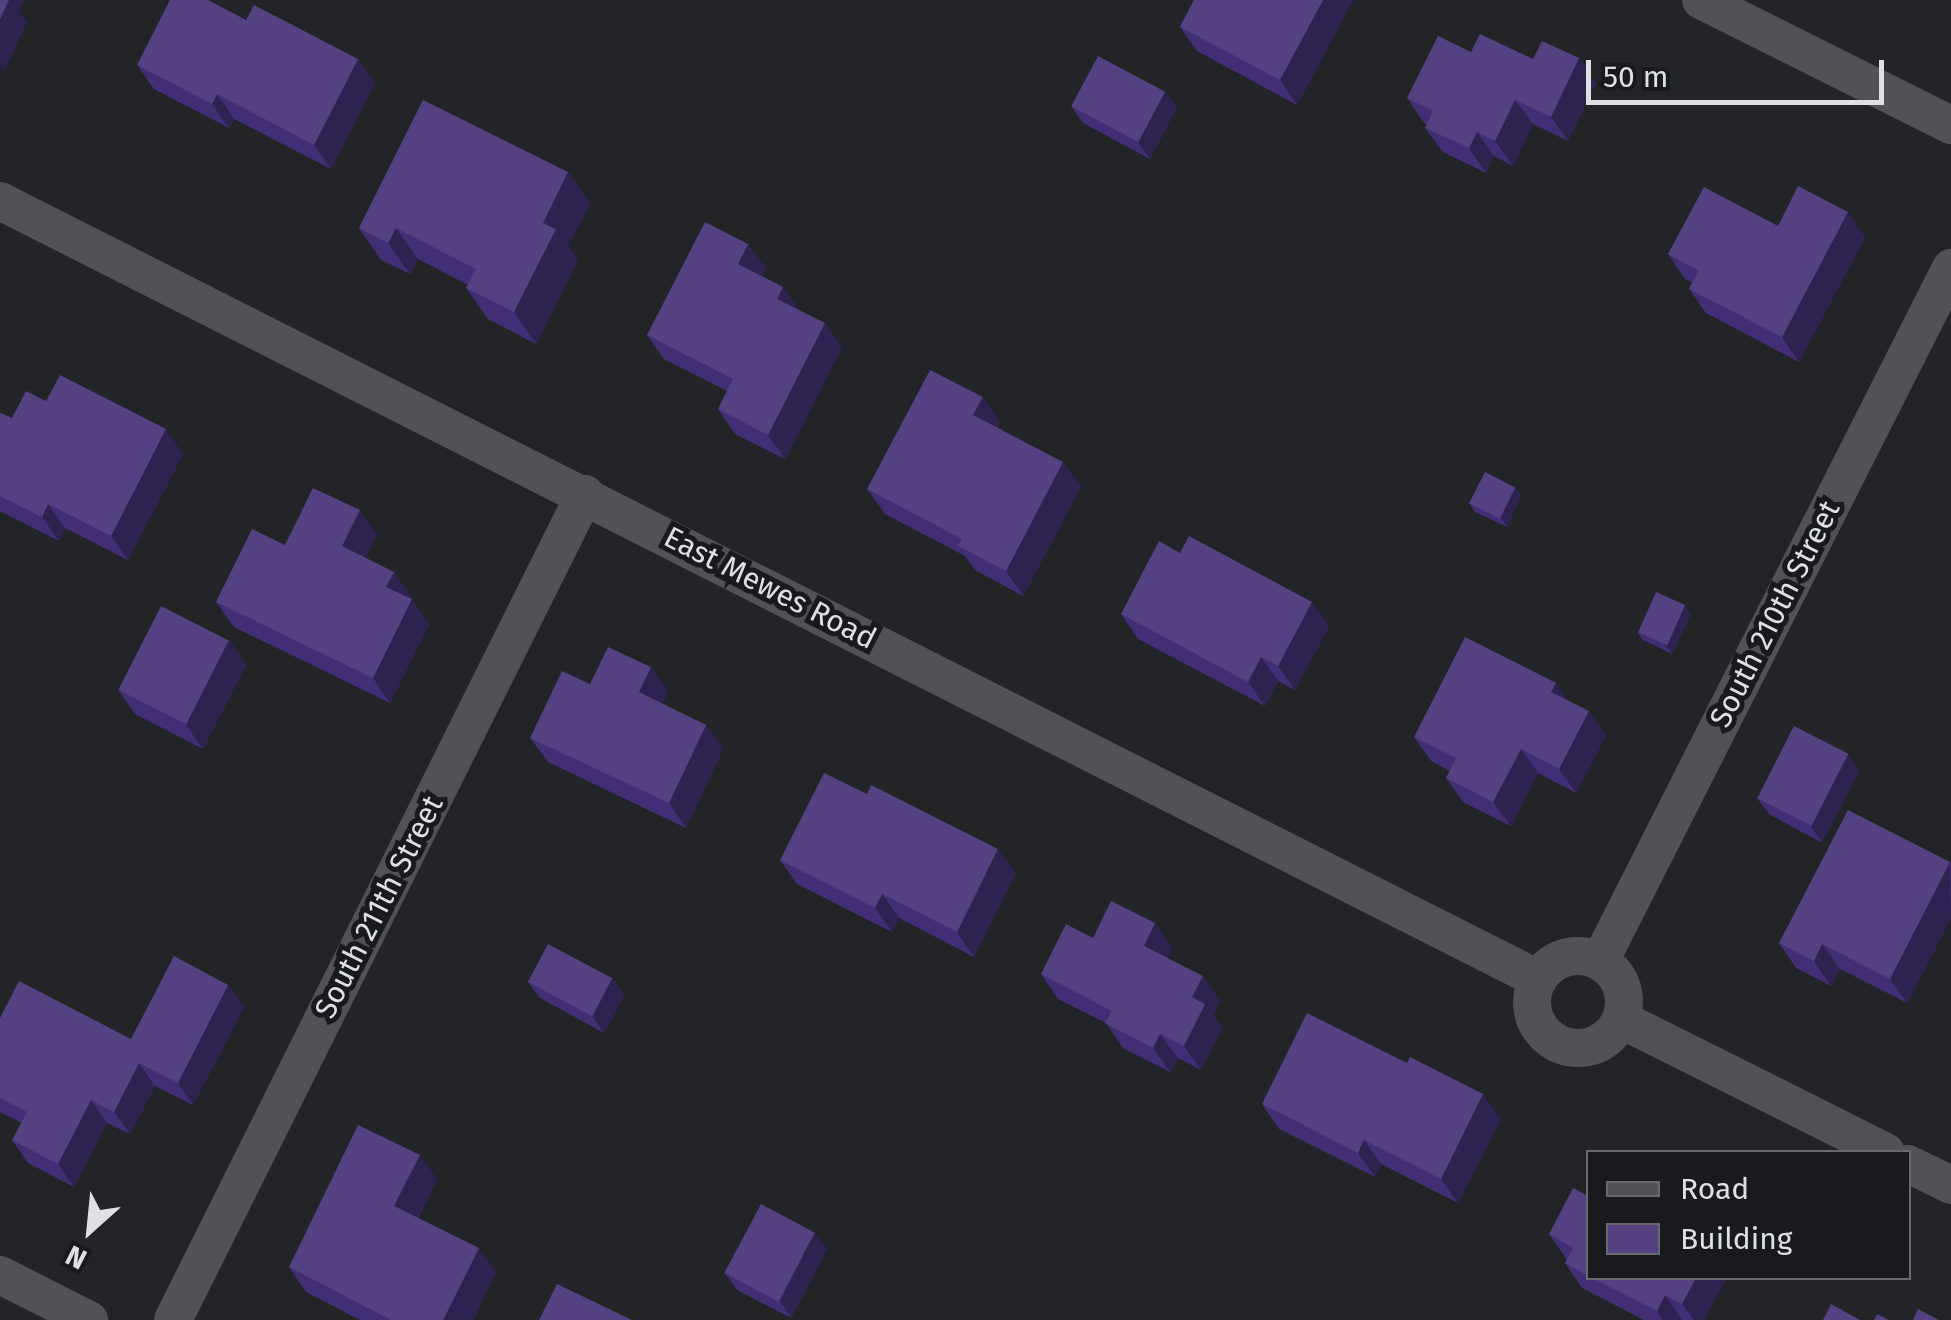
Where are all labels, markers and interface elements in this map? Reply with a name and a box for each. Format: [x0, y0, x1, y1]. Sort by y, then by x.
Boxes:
scale bar [1591, 40, 1888, 102]
text: 50 m [1603, 59, 1668, 95]
street label: South 210th Street [1702, 495, 1848, 733]
street label: East Mewes Road [658, 519, 882, 657]
street label: South 211th Street [307, 790, 451, 1024]
legend [1586, 1150, 1911, 1280]
text: Road [1680, 1171, 1749, 1207]
north arrow [40, 1180, 140, 1280]
text: Building [1680, 1221, 1792, 1257]
text: N [60, 1238, 92, 1276]

